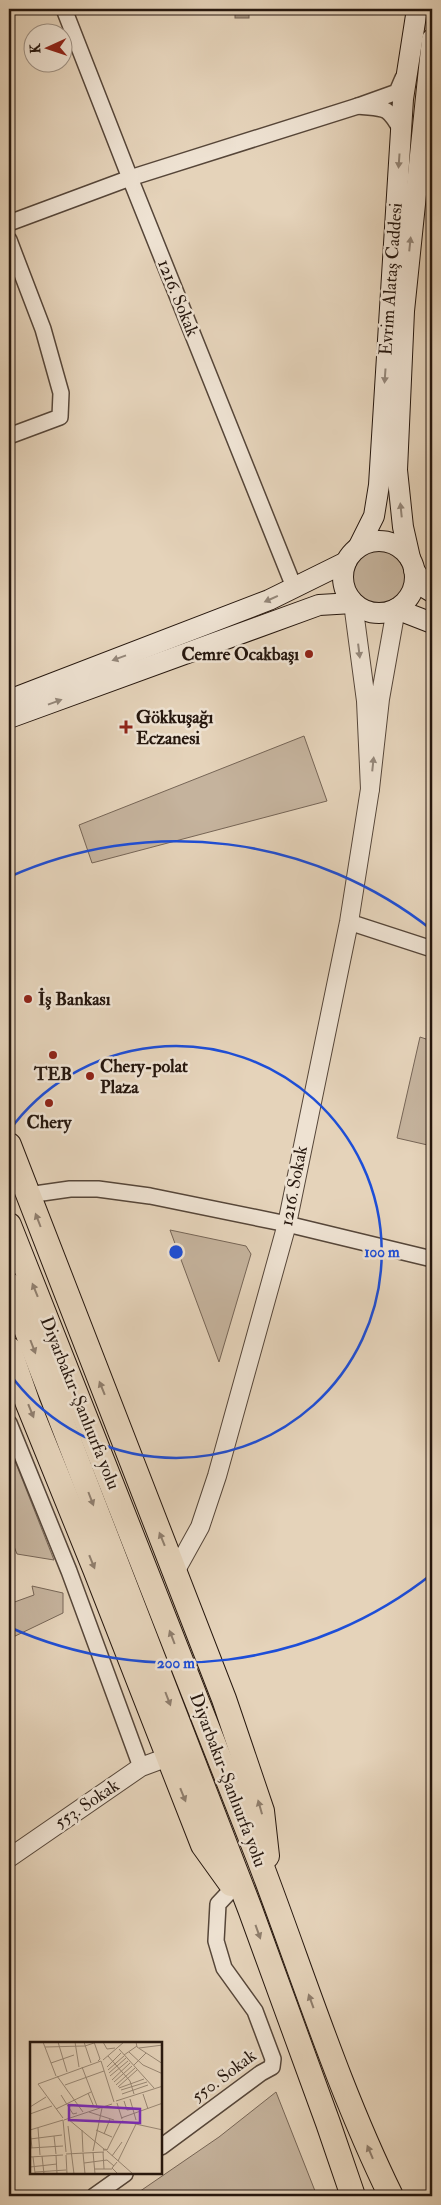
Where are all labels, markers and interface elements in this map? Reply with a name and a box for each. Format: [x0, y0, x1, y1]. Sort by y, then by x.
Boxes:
north arrow [22, 22, 72, 72]
text: K [27, 42, 44, 54]
one-way arrow [394, 154, 402, 170]
street label: Evrim Alataş Caddesi [374, 202, 408, 356]
one-way arrow [407, 235, 415, 251]
street label: 1216. Sokak [152, 256, 204, 340]
one-way arrow [381, 368, 389, 384]
one-way arrow [397, 502, 405, 518]
one-way arrow [264, 595, 278, 603]
place label: Cemre Ocakbaşı [181, 643, 299, 666]
one-way arrow [355, 643, 363, 659]
marker: Cemre Ocakbaşı [303, 648, 315, 660]
one-way arrow [112, 655, 127, 662]
one-way arrow [47, 698, 62, 705]
place label: Gökkuşağı Eczanesi [136, 706, 213, 750]
marker: Gökkuşağı Eczanesi [120, 721, 132, 733]
one-way arrow [369, 756, 377, 772]
place label: İş Bankası [38, 987, 111, 1011]
marker: İş Bankası [22, 993, 34, 1005]
marker: TEB [47, 1049, 59, 1061]
place label: Chery-polat Plaza [100, 1055, 188, 1099]
place label: TEB [33, 1063, 72, 1086]
marker: Chery-polat Plaza [84, 1070, 96, 1082]
marker: Chery [43, 1097, 55, 1109]
place label: Chery [27, 1111, 72, 1134]
street label: 1216. Sokak [275, 1144, 313, 1228]
one-way arrow [34, 1213, 41, 1228]
centre of rings [167, 1243, 185, 1261]
text: 100 m [364, 1243, 400, 1262]
one-way arrow [31, 1282, 39, 1297]
street label: Diyarbakır-Şanlıurfa yolu [35, 1313, 125, 1493]
one-way arrow [29, 1340, 37, 1354]
one-way arrow [98, 1381, 105, 1396]
one-way arrow [27, 1404, 35, 1419]
one-way arrow [88, 1491, 95, 1506]
one-way arrow [158, 1532, 166, 1547]
one-way arrow [88, 1555, 96, 1570]
one-way arrow [168, 1629, 175, 1644]
text: 200 m [157, 1654, 195, 1673]
street label: Diyarbakır-Şanlıurfa yolu [184, 1690, 272, 1870]
one-way arrow [164, 1692, 172, 1707]
street label: 553. Sokak [50, 1774, 124, 1834]
one-way arrow [179, 1788, 187, 1803]
one-way arrow [255, 1799, 263, 1814]
one-way arrow [255, 1925, 262, 1940]
one-way arrow [307, 1993, 315, 2008]
inset map [30, 2042, 162, 2175]
street label: 550. Sokak [187, 2044, 261, 2108]
one-way arrow [365, 2145, 373, 2159]

